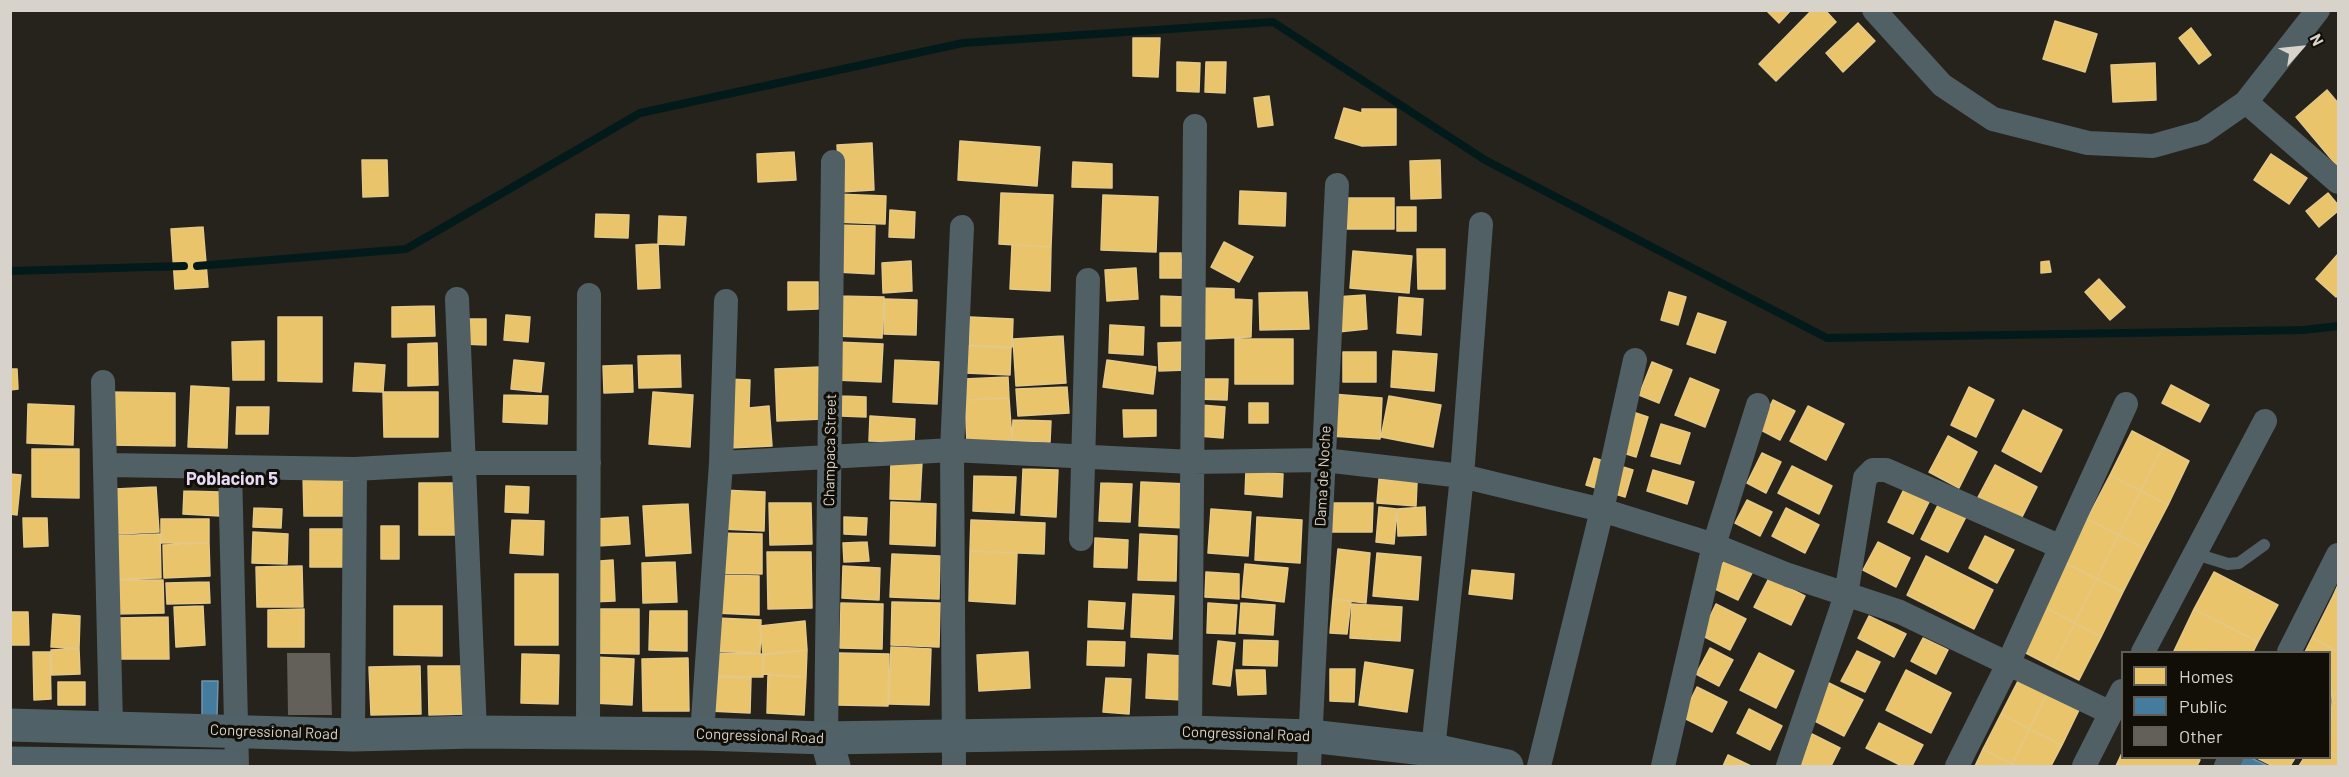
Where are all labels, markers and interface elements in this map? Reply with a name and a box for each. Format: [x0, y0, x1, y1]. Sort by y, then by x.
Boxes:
north arrow [2271, 18, 2331, 78]
text: N [2307, 31, 2328, 49]
street label: Champaca Street [820, 394, 840, 506]
street label: Dama de Noche [1311, 425, 1335, 527]
district label: Poblacion 5 [186, 468, 278, 490]
legend [2121, 651, 2331, 759]
text: Homes [2179, 665, 2233, 687]
text: Public [2179, 695, 2227, 717]
street label: Congressional Road [210, 721, 338, 743]
street label: Congressional Road [1182, 723, 1310, 745]
street label: Congressional Road [696, 725, 824, 747]
text: Other [2179, 725, 2222, 747]

